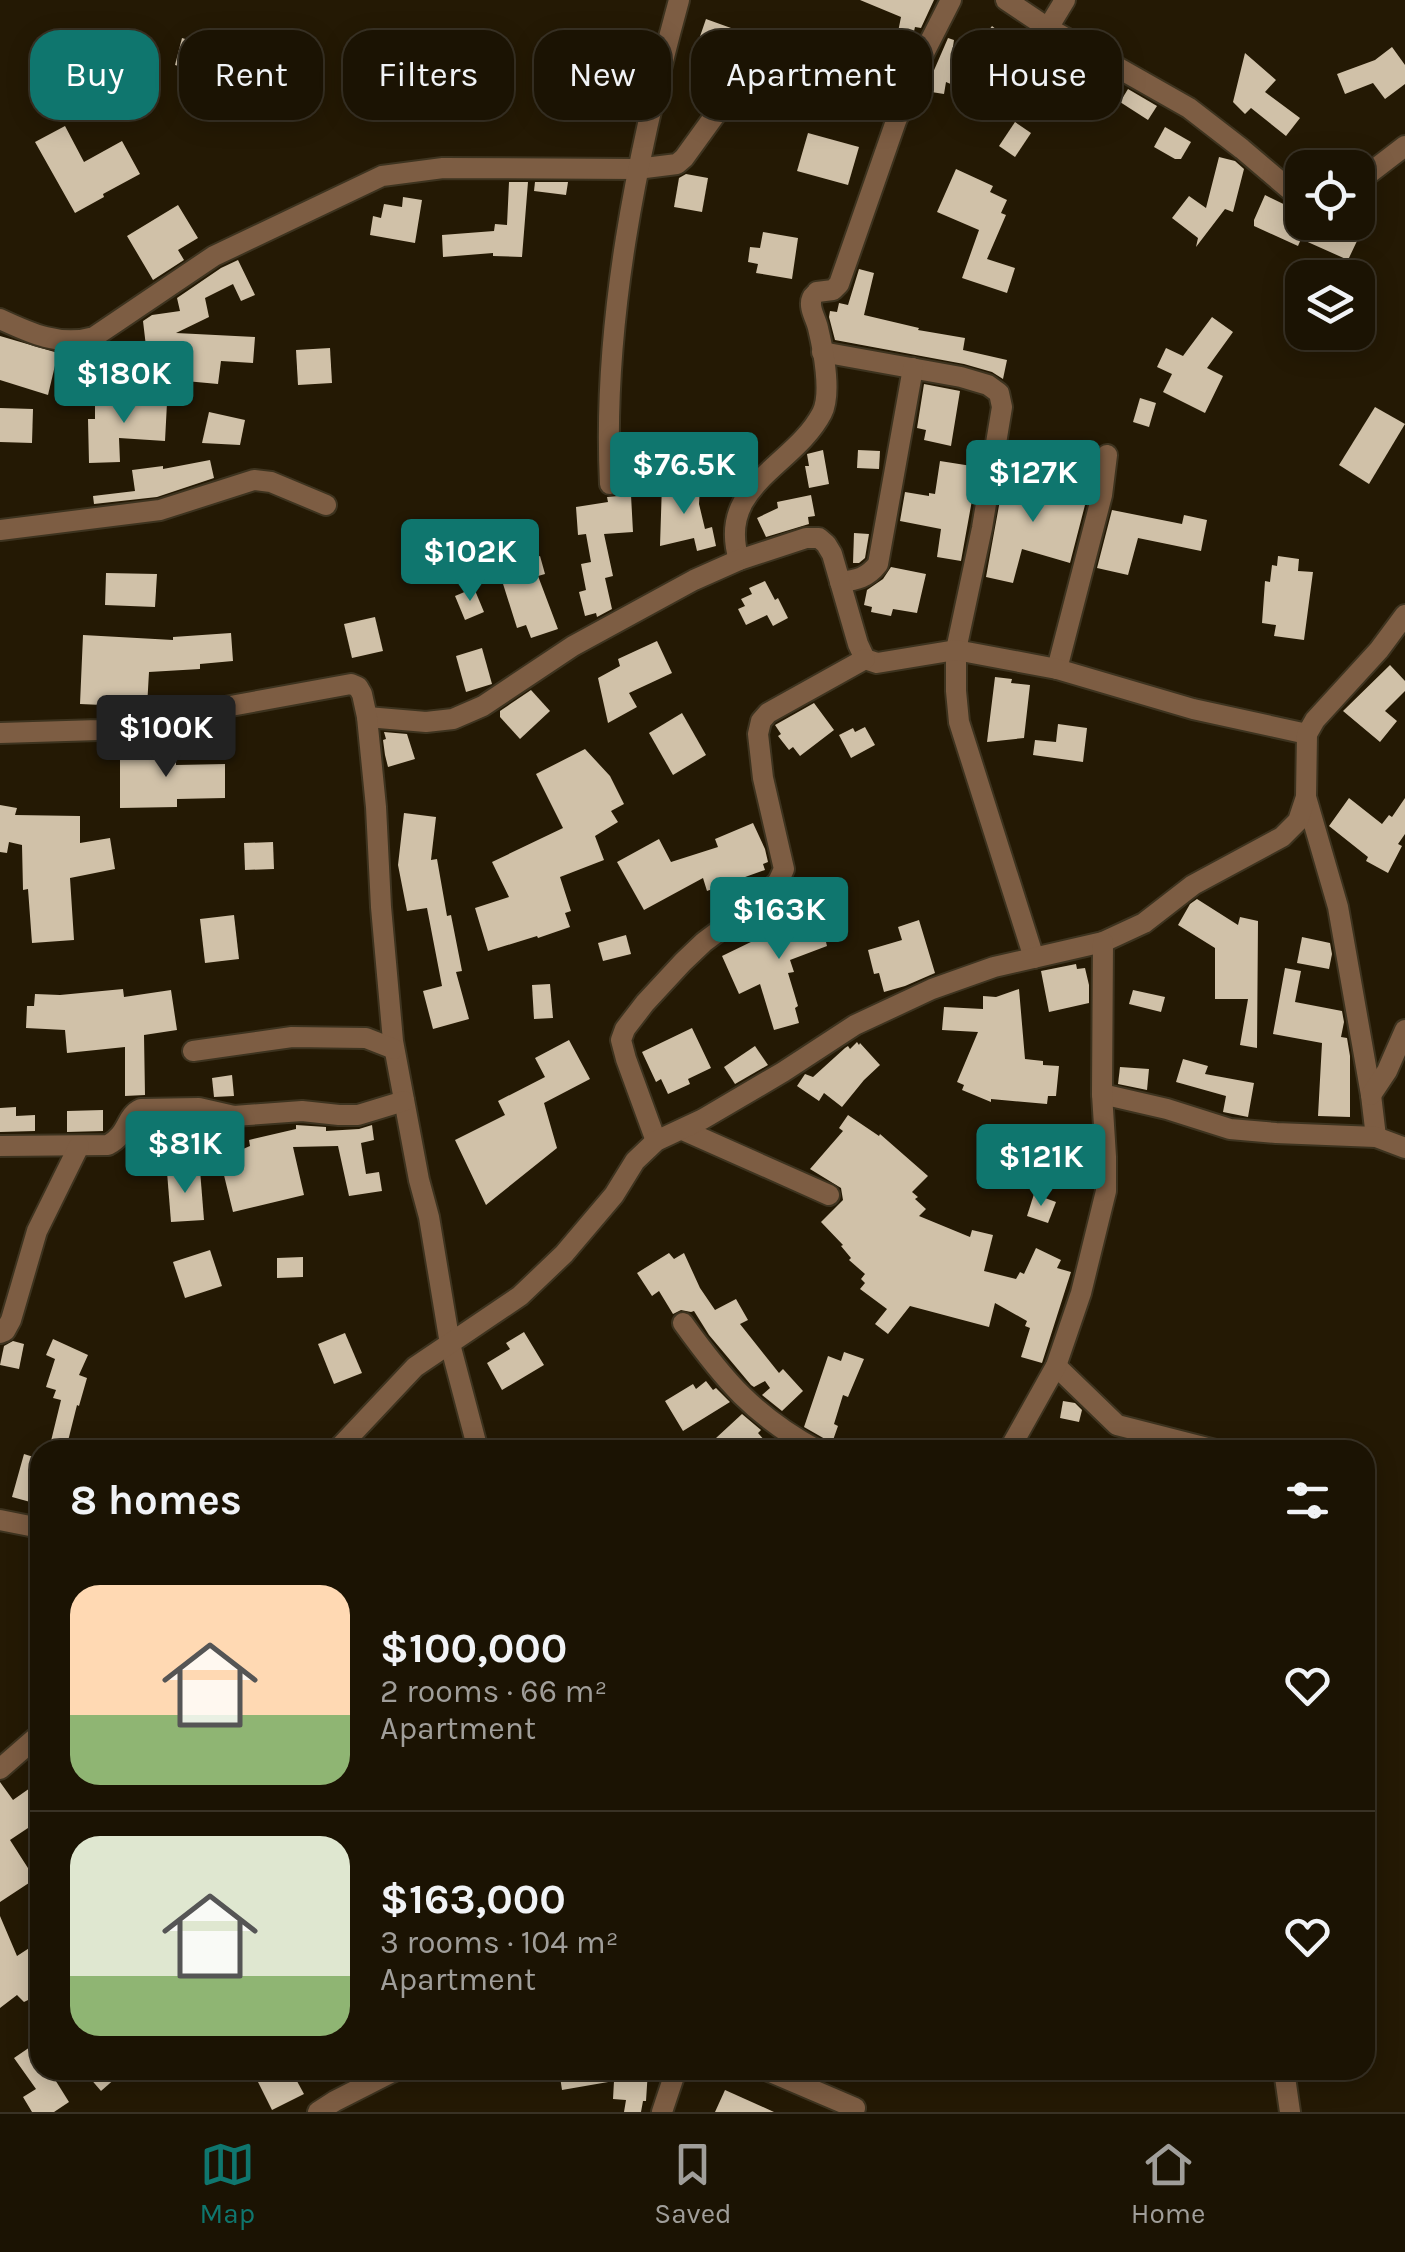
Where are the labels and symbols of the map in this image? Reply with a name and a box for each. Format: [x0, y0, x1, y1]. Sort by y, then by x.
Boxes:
pin: $180K [54, 341, 194, 426]
pin: $76.5K [603, 432, 765, 517]
pin: $127K [963, 440, 1103, 525]
pin: $102K [400, 519, 540, 604]
pin: $100K [96, 695, 236, 780]
pin: $163K [709, 877, 849, 962]
pin: $81K [126, 1111, 244, 1196]
pin: $121K [971, 1124, 1111, 1209]

